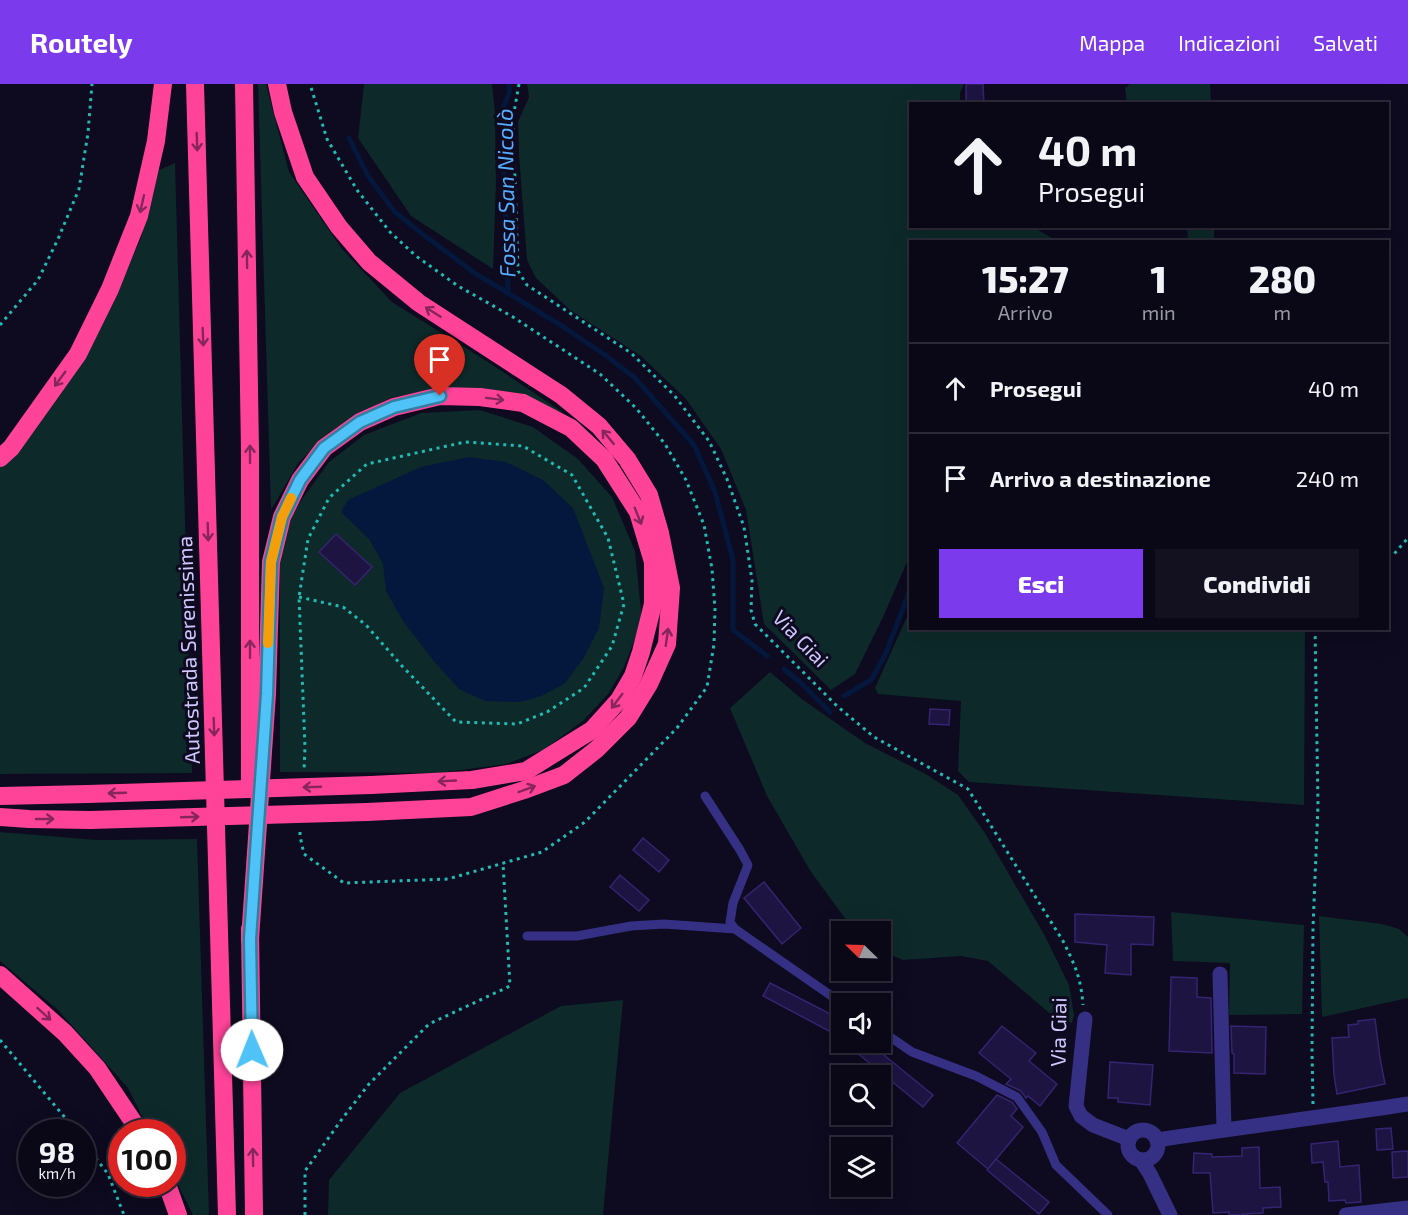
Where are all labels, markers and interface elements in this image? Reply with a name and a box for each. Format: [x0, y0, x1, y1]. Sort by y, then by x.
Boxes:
text: Routely [30, 25, 133, 59]
text: Mappa [1079, 30, 1145, 55]
text: Indicazioni [1178, 30, 1280, 55]
text: Salvati [1313, 30, 1378, 55]
water label: Fossa San Nicolò [491, 108, 519, 278]
text: 40 m [1038, 124, 1137, 174]
icon: ahead [939, 126, 1017, 204]
one-way arrow [191, 132, 203, 152]
text: Prosegui [1038, 175, 1145, 207]
one-way arrow [136, 193, 147, 213]
one-way arrow [241, 250, 253, 270]
text: 15:27 [982, 257, 1069, 300]
text: 1 [1151, 257, 1167, 300]
text: 280 [1249, 257, 1316, 300]
text: Arrivo [998, 300, 1053, 324]
text: min [1142, 300, 1176, 324]
text: m [1274, 300, 1291, 324]
one-way arrow [425, 306, 442, 318]
one-way arrow [197, 327, 209, 347]
pin [414, 334, 465, 396]
icon: arrive [423, 343, 456, 376]
one-way arrow [54, 371, 66, 387]
icon: ahead [939, 372, 972, 405]
text: Prosegui [990, 375, 1082, 401]
text: 40 m [1308, 375, 1359, 401]
one-way arrow [484, 394, 504, 405]
one-way arrow [601, 430, 615, 445]
one-way arrow [244, 445, 256, 465]
icon: arrive [939, 462, 972, 495]
text: Arrivo a destinazione [990, 465, 1211, 491]
text: 240 m [1296, 465, 1359, 491]
one-way arrow [633, 507, 644, 525]
one-way arrow [203, 522, 214, 542]
street label: Autostrada Serenissima [171, 536, 204, 765]
button: Esci [939, 549, 1143, 618]
button: Condividi [1155, 549, 1359, 618]
street label: Via Giai [768, 604, 834, 672]
one-way arrow [661, 627, 672, 647]
one-way arrow [244, 640, 256, 660]
one-way arrow [610, 693, 623, 709]
one-way arrow [208, 717, 220, 737]
one-way arrow [438, 776, 458, 787]
one-way arrow [303, 782, 323, 793]
one-way arrow [517, 783, 536, 794]
one-way arrow [108, 788, 128, 799]
one-way arrow [180, 811, 200, 823]
one-way arrow [34, 813, 54, 825]
north arrow [831, 921, 891, 981]
map controls [831, 921, 891, 1197]
button: sound [831, 993, 891, 1053]
street label: Via Giai [1044, 997, 1071, 1067]
one-way arrow [36, 1007, 51, 1021]
position arrow [220, 1018, 284, 1082]
button: search [831, 1065, 891, 1125]
speed limit sign: 100 [108, 1119, 186, 1197]
text: 98 [39, 1133, 75, 1169]
button: layers [831, 1137, 891, 1197]
one-way arrow [248, 1147, 259, 1167]
text: km/h [38, 1164, 76, 1182]

